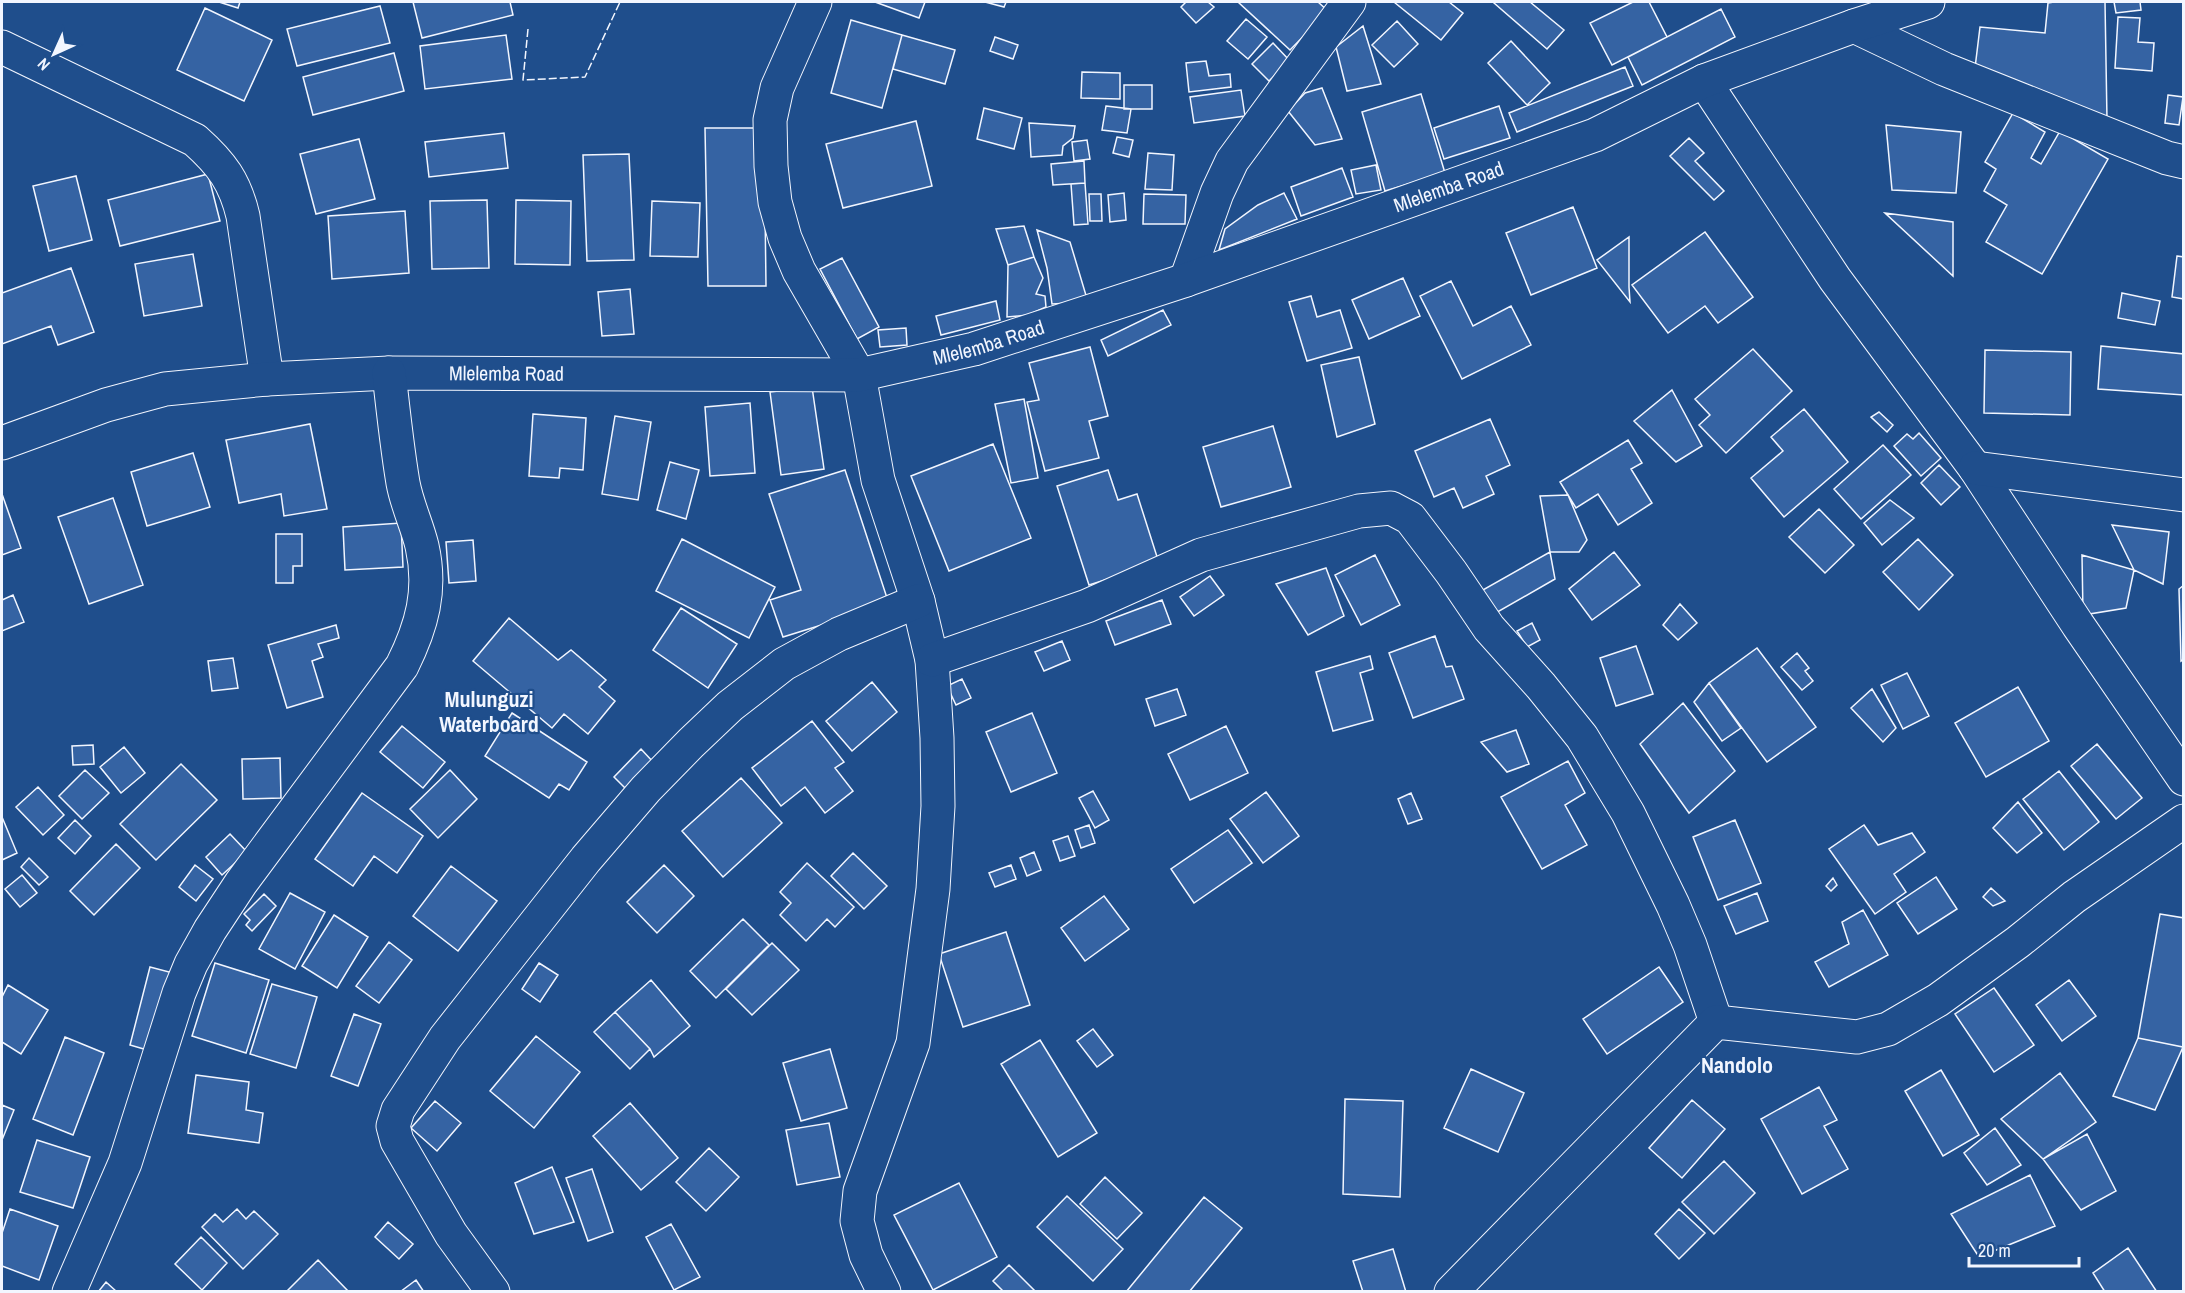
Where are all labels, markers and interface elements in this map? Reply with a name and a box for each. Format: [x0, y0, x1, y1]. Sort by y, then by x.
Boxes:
north arrow [24, 24, 84, 84]
text: N [32, 53, 55, 76]
street label: Mlelemba Road [1390, 154, 1507, 218]
street label: Mlelemba Road [930, 313, 1047, 371]
street label: Mlelemba Road [449, 359, 564, 387]
district label: Mulunguzi Waterboard [439, 684, 539, 739]
district label: Nandolo [1701, 1050, 1773, 1080]
scale bar [1969, 1230, 2078, 1268]
text: 20 m [1978, 1238, 2011, 1263]

